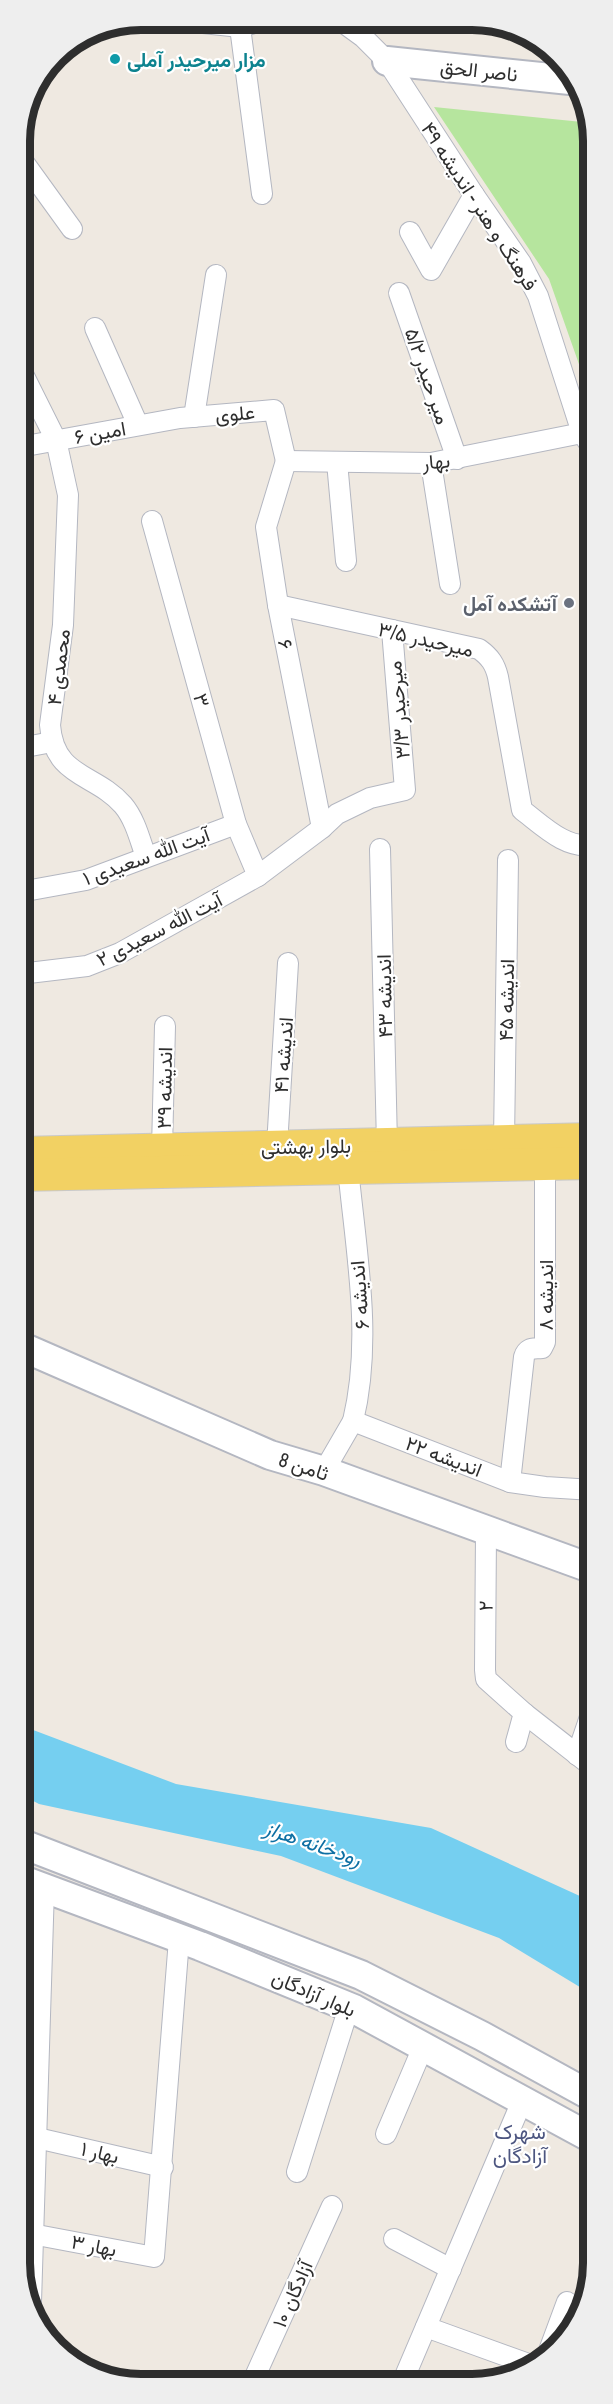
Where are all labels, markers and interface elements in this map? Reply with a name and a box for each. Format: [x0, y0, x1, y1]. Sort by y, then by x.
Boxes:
place label: مزار میرحیدر آملی [127, 46, 266, 73]
marker: مزار میرحیدر آملی [108, 52, 122, 66]
street label: ناصر الحق [439, 53, 519, 87]
street label: فرهنگ و هنر - اندیشه ۴۹ [415, 117, 545, 295]
street label: میر حیدر ۵/۲ [399, 324, 457, 428]
street label: علوی [214, 398, 256, 428]
street label: امین ۶ [72, 414, 128, 450]
street label: بهار [420, 446, 451, 476]
place label: آتشکده آمل [463, 590, 559, 617]
marker: آتشکده آمل [562, 596, 576, 610]
street label: میرحیدر ۳/۵ [376, 615, 476, 663]
street label: محمدی ۴ [40, 627, 76, 707]
street label: ۶ [272, 637, 300, 651]
street label: میرحیدر ۳/۳ [380, 660, 416, 760]
street label: ۳ [187, 690, 217, 710]
street label: آیت الله سعیدی ۱ [79, 820, 215, 891]
street label: آیت الله سعیدی ۲ [91, 885, 228, 972]
street label: اندیشه ۴۳ [370, 954, 398, 1038]
street label: اندیشه ۴۵ [492, 959, 520, 1041]
street label: اندیشه ۴۱ [267, 1016, 299, 1094]
street label: اندیشه ۳۹ [150, 1047, 178, 1129]
street label: بلوار بهشتی [261, 1132, 351, 1160]
street label: اندیشه ۶ [343, 1260, 375, 1330]
street label: اندیشه ۸ [532, 1260, 559, 1330]
street label: اندیشه ۲۲ [402, 1429, 486, 1483]
street label: ثامن 8 [276, 1445, 332, 1487]
street label: ۲ [471, 1601, 499, 1611]
water label: رودخانه هراز [259, 1812, 365, 1873]
street label: بلوار آزادگان [268, 1963, 360, 2023]
district label: شهرک آزادگان [493, 2117, 549, 2170]
street label: بهار ۱ [78, 2135, 122, 2169]
street label: بهار ۳ [69, 2227, 119, 2263]
street label: آزادگان ۱۰ [265, 2255, 319, 2332]

